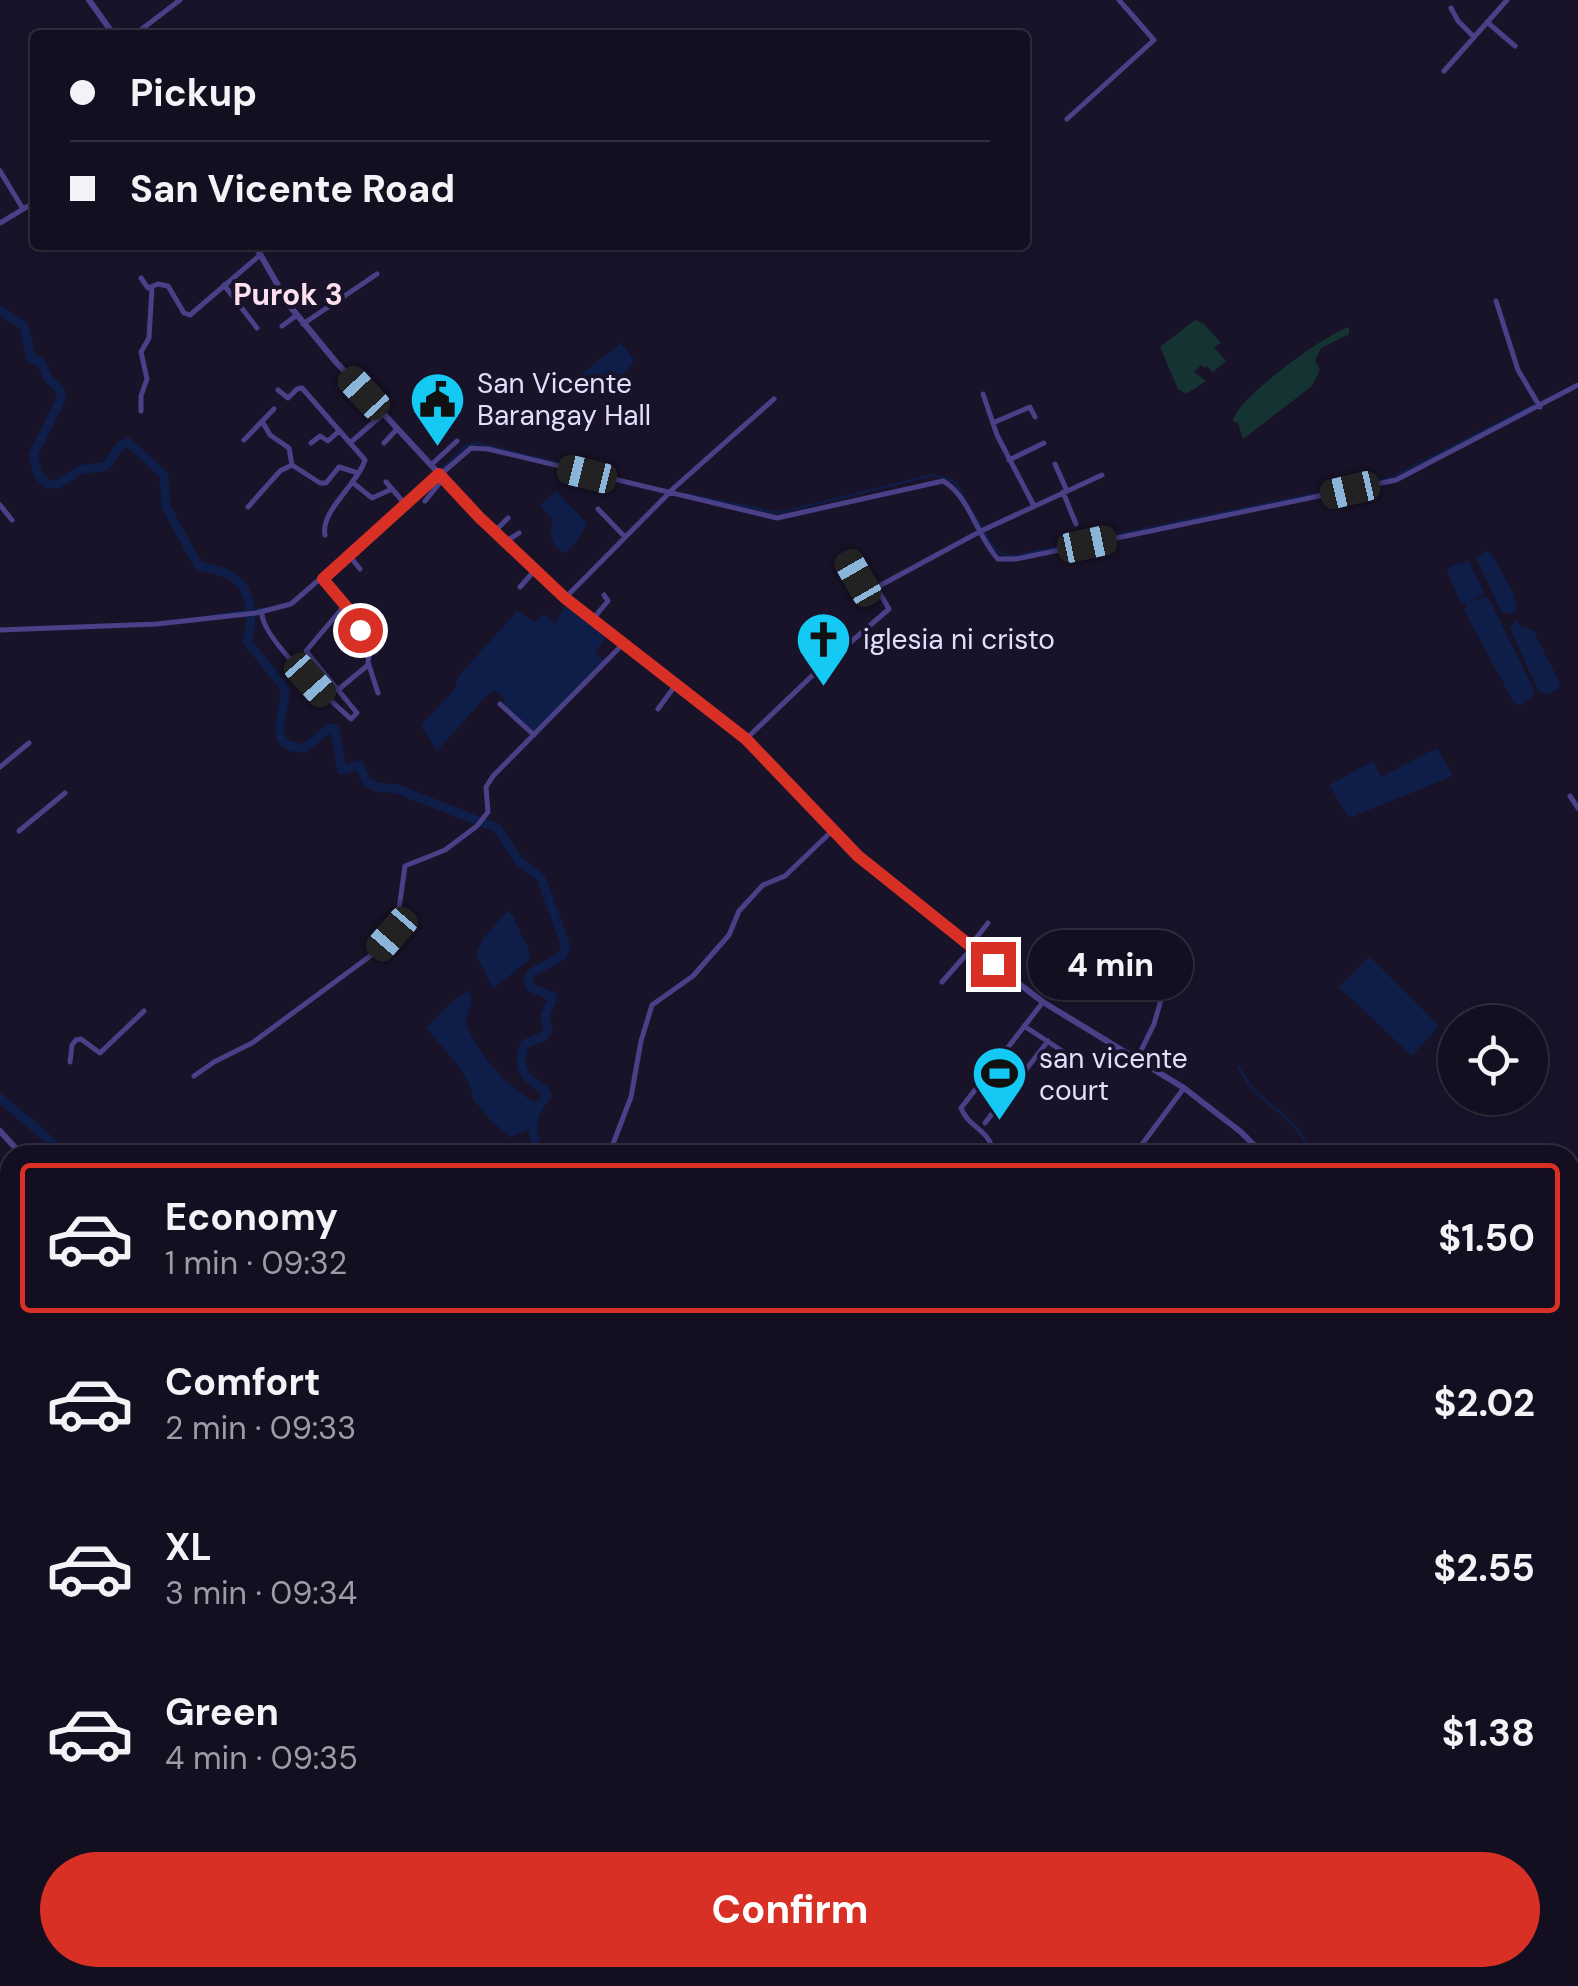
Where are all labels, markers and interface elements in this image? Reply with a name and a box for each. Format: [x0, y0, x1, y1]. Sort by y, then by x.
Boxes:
text: Pickup [130, 68, 257, 118]
text: San Vicente Road [130, 164, 455, 214]
district label: Purok 3 [233, 275, 343, 314]
car [333, 361, 395, 425]
place label: San Vicente Barangay Hall [477, 365, 651, 434]
public building icon: San Vicente Barangay Hall [408, 369, 468, 448]
car [554, 452, 620, 496]
car [1317, 469, 1383, 511]
car [1055, 523, 1119, 565]
car [830, 545, 886, 611]
route start [338, 608, 383, 653]
church icon: iglesia ni cristo [794, 609, 854, 688]
place label: iglesia ni cristo [863, 621, 1055, 658]
car [279, 648, 341, 712]
car [361, 902, 423, 966]
callout: 4 min [1028, 929, 1193, 999]
route end [971, 942, 1016, 987]
text: 4 min [1067, 944, 1154, 986]
map controls [1438, 1005, 1548, 1115]
button: locate [1438, 1005, 1548, 1115]
place label: san vicente court [1039, 1040, 1188, 1109]
sports icon: san vicente court [970, 1044, 1030, 1123]
text: Economy [165, 1192, 338, 1242]
icon: car [45, 1193, 135, 1283]
text: $1.50 [1438, 1213, 1535, 1263]
text: 1 min · 09:32 [165, 1242, 347, 1284]
text: Comfort [165, 1357, 321, 1407]
icon: car [45, 1358, 135, 1448]
text: $2.02 [1434, 1378, 1535, 1428]
text: 2 min · 09:33 [165, 1407, 356, 1449]
text: XL [165, 1522, 212, 1572]
icon: car [45, 1523, 135, 1613]
text: $2.55 [1433, 1543, 1535, 1593]
text: 3 min · 09:34 [165, 1572, 357, 1614]
text: Green [165, 1687, 279, 1737]
icon: car [45, 1688, 135, 1778]
text: $1.38 [1442, 1708, 1535, 1758]
text: 4 min · 09:35 [165, 1737, 358, 1779]
button: Confirm [40, 1852, 1540, 1967]

